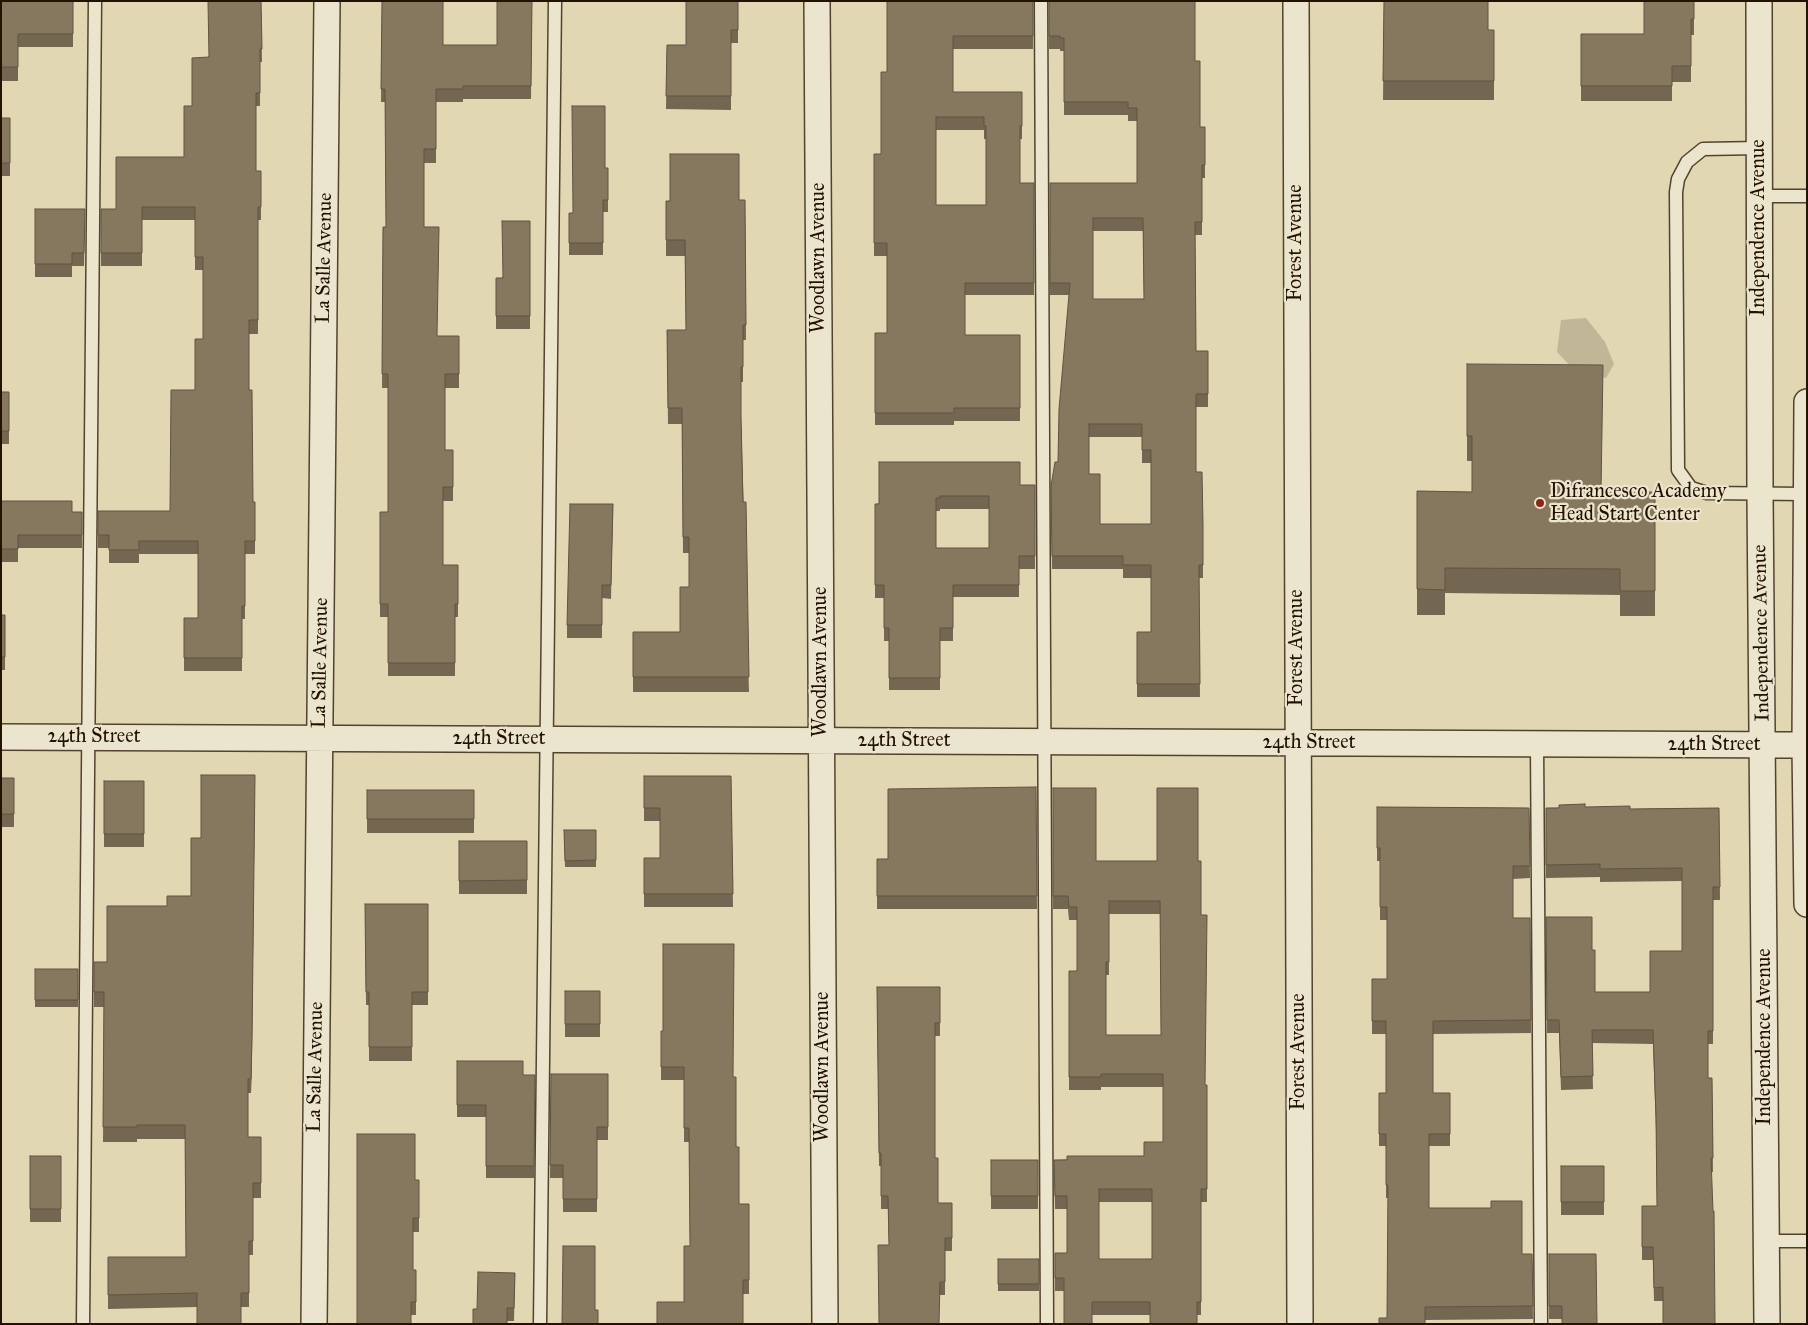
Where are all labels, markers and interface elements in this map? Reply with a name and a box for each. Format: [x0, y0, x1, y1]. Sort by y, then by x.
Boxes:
street label: Independence Avenue [1747, 139, 1771, 317]
street label: Woodlawn Avenue [807, 183, 831, 333]
street label: Forest Avenue [1284, 184, 1308, 302]
street label: La Salle Avenue [312, 192, 338, 324]
place label: Difrancesco Academy Head Start Center [1550, 480, 1726, 527]
marker: Difrancesco Academy Head Start Center [1534, 497, 1546, 509]
street label: Independence Avenue [1748, 544, 1776, 722]
street label: Woodlawn Avenue [809, 587, 833, 737]
street label: Forest Avenue [1285, 589, 1309, 707]
street label: La Salle Avenue [308, 597, 334, 729]
street label: 24th Street [47, 725, 141, 749]
street label: 24th Street [452, 727, 546, 751]
street label: 24th Street [857, 729, 951, 753]
street label: 24th Street [1262, 731, 1356, 755]
street label: 24th Street [1667, 733, 1761, 757]
street label: Independence Avenue [1753, 948, 1777, 1126]
street label: Woodlawn Avenue [811, 992, 835, 1142]
street label: Forest Avenue [1287, 993, 1311, 1111]
street label: La Salle Avenue [303, 1001, 329, 1133]

